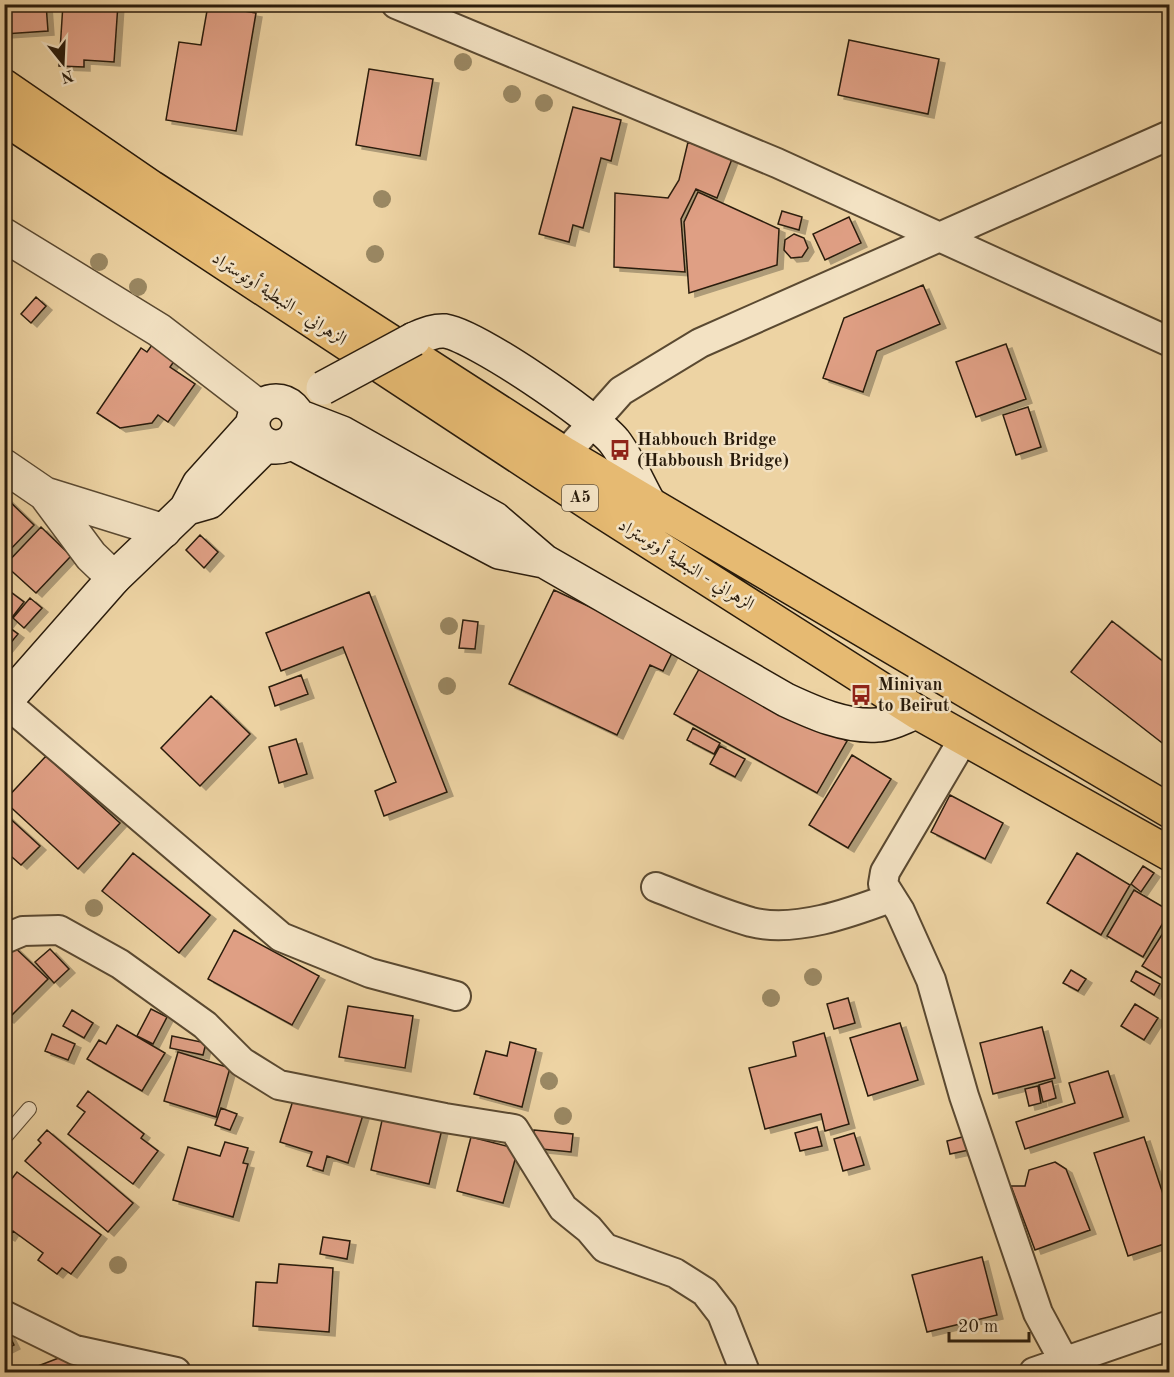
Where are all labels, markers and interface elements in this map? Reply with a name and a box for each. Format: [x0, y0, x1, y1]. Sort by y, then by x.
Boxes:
north arrow [33, 33, 93, 93]
text: N [58, 66, 75, 85]
street label: الزهراني - النبطية أوتوستراد [206, 245, 352, 353]
place label: Habbouch Bridge (Habboush Bridge) [637, 431, 789, 470]
bus stop icon: Habbouch Bridge (Habboush Bridge) [608, 438, 632, 462]
road number: A5 [562, 485, 598, 511]
street label: الزهراني - النبطية أوتوستراد [612, 512, 760, 618]
place label: Minivan to Beirut [878, 676, 950, 715]
bus stop icon: Minivan to Beirut [849, 683, 873, 707]
scale bar [949, 1305, 1028, 1343]
text: 20 m [958, 1318, 998, 1336]

